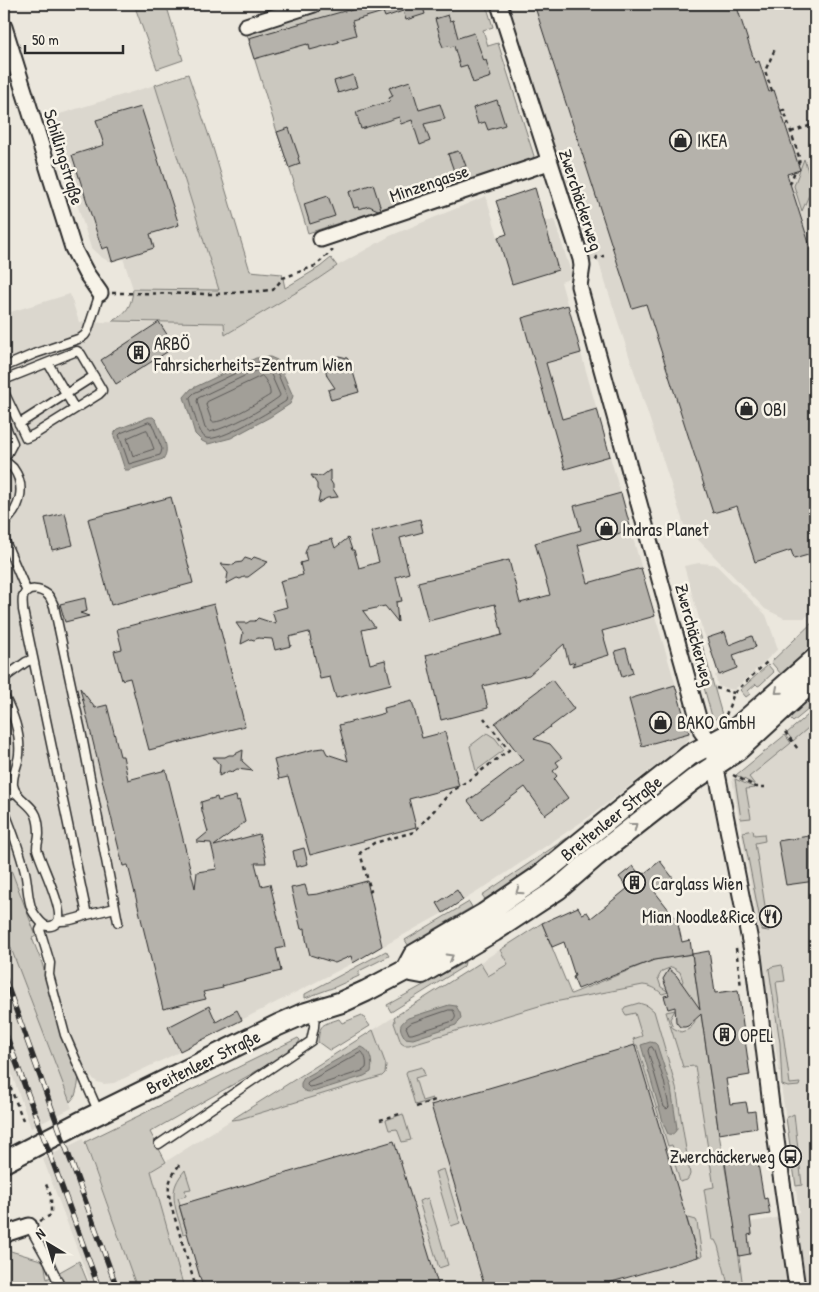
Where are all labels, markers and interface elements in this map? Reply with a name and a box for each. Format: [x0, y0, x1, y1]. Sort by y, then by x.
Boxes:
scale bar [25, 22, 122, 54]
text: 50 m [32, 29, 59, 50]
street label: Schillingstraße [38, 106, 90, 208]
shop icon: IKEA [669, 128, 693, 152]
place label: IKEA [697, 128, 728, 153]
street label: Zwerchäckerweg [553, 146, 609, 254]
street label: Minzengasse [386, 158, 472, 208]
place label: ARBÖ Fahrsicherheits-Zentrum Wien [153, 331, 353, 377]
building icon: ARBÖ Fahrsicherheits-Zentrum Wien [126, 341, 150, 365]
shop icon: OBI [735, 397, 759, 421]
place label: OBI [763, 397, 786, 422]
shop icon: Indras Planet [594, 517, 618, 541]
place label: Indras Planet [622, 517, 709, 542]
street label: Zwerchäckerweg [669, 581, 721, 689]
one-way arrow [775, 686, 784, 695]
shop icon: BAKO GmbH [649, 710, 673, 734]
place label: BAKO GmbH [677, 710, 755, 735]
street label: Breitenleer Straße [555, 769, 667, 867]
one-way arrow [628, 823, 637, 831]
building icon: Carglass Wien [623, 871, 647, 895]
place label: Carglass Wien [651, 871, 743, 896]
one-way arrow [515, 885, 525, 894]
place label: Mian Noodle&Rice [642, 904, 755, 929]
restaurant icon: Mian Noodle&Rice [759, 904, 783, 928]
one-way arrow [445, 953, 454, 963]
building icon: OPEL [712, 1023, 736, 1047]
place label: OPEL [740, 1023, 774, 1048]
street label: Breitenleer Straße [142, 1024, 264, 1100]
place label: Zwerchäckerweg [670, 1144, 775, 1169]
bus stop icon: Zwerchäckerweg [779, 1144, 803, 1168]
north arrow [22, 1220, 72, 1270]
text: N [31, 1223, 49, 1243]

